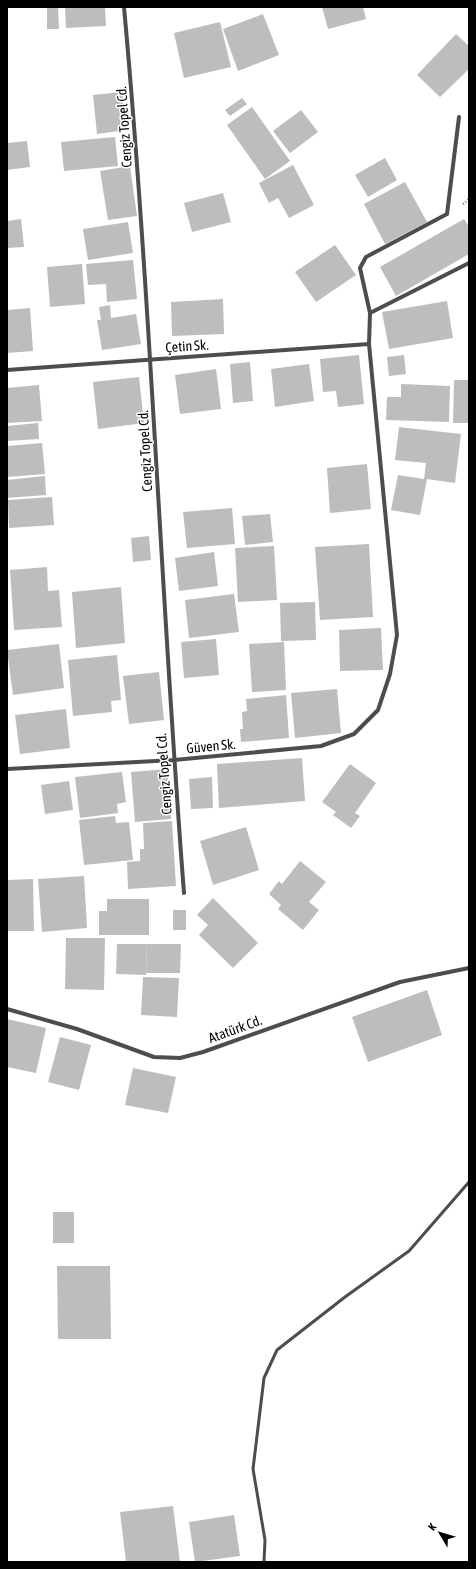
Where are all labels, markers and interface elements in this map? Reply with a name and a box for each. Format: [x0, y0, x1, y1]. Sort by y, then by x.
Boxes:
street label: Cengiz Topel Cd. [113, 86, 135, 168]
street label: Çetin Sk. [165, 337, 209, 355]
street label: Cengiz Topel Cd. [135, 410, 155, 492]
street label: Cengiz Topel Cd. [153, 733, 175, 815]
street label: Güven Sk. [186, 736, 236, 756]
street label: Atatürk Cd. [206, 1012, 264, 1046]
north arrow [420, 1513, 460, 1553]
text: K [426, 1521, 439, 1533]

